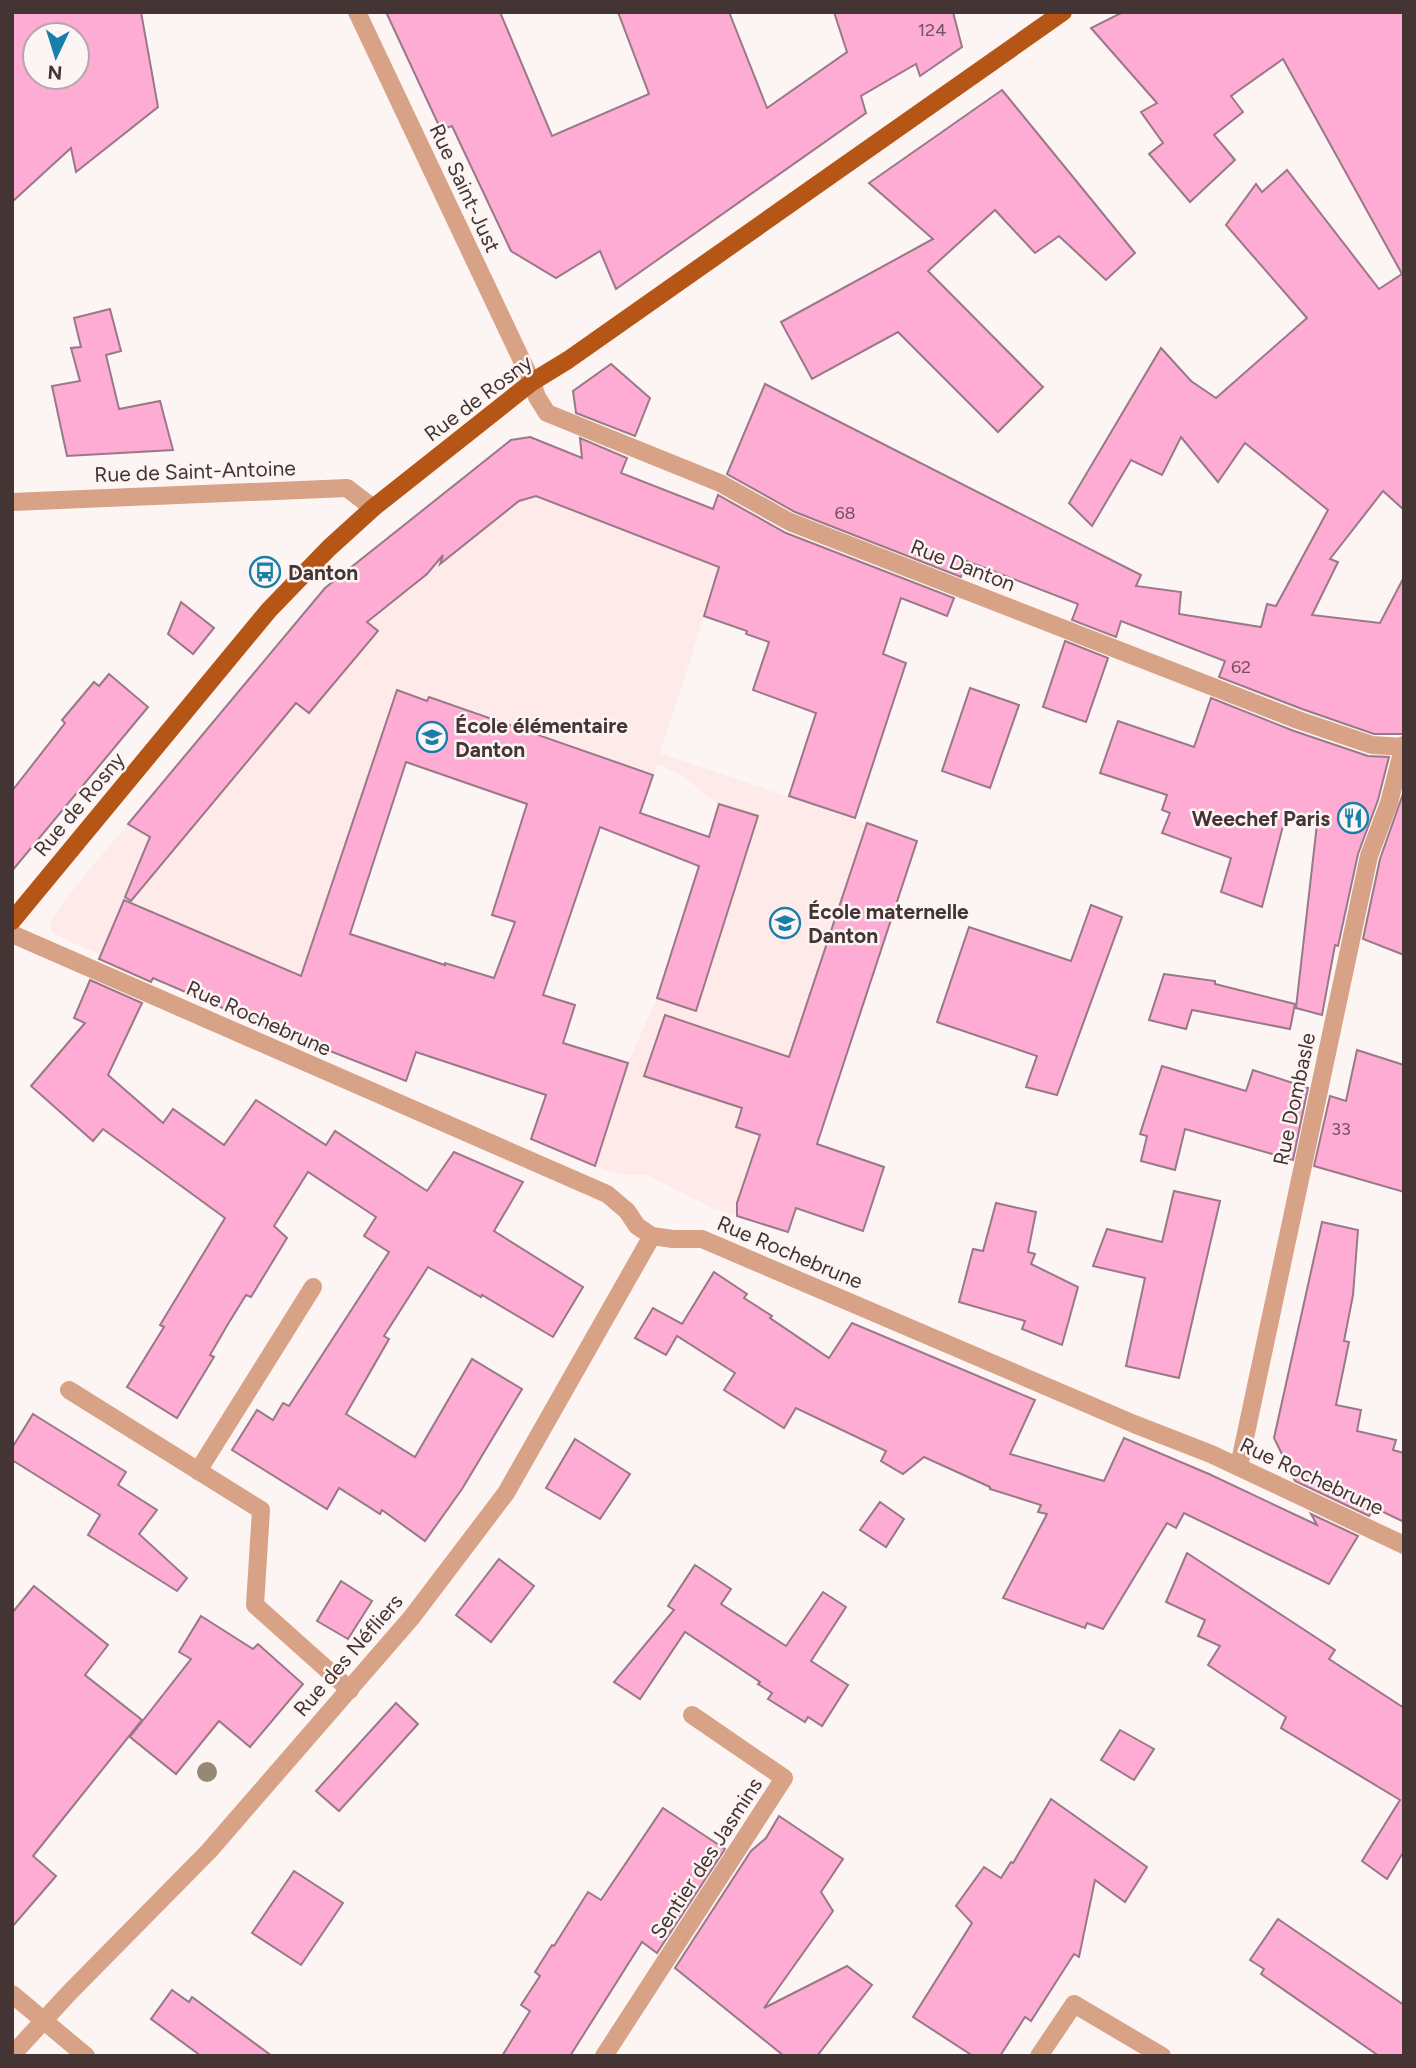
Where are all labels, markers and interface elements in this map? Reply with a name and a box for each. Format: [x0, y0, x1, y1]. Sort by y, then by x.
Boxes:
house number: 124 [918, 19, 946, 41]
north arrow [21, 21, 91, 91]
text: N [47, 60, 63, 84]
street label: Rue Saint-Just [424, 120, 506, 256]
street label: Rue de Rosny [419, 349, 537, 447]
street label: Rue de Saint-Antoine [94, 455, 296, 487]
house number: 68 [834, 502, 856, 524]
street label: Rue Danton [907, 534, 1019, 596]
bus stop icon: Danton [248, 555, 282, 589]
place label: Danton [288, 560, 358, 585]
house number: 62 [1231, 656, 1251, 678]
place label: École élémentaire Danton [455, 713, 628, 762]
school or university icon: École élémentaire Danton [415, 720, 449, 754]
street label: Rue de Rosny [28, 747, 130, 861]
restaurant icon: Weechef Paris [1336, 801, 1370, 835]
place label: Weechef Paris [1192, 806, 1330, 831]
place label: École maternelle Danton [808, 899, 969, 948]
school or university icon: École maternelle Danton [768, 906, 802, 940]
street label: Rue Rochebrune [183, 975, 335, 1061]
street label: Rue Dombasle [1268, 1030, 1320, 1168]
house number: 33 [1331, 1118, 1351, 1140]
street label: Rue Rochebrune [713, 1210, 867, 1294]
street label: Rue Rochebrune [1236, 1432, 1388, 1520]
street label: Rue des Néfliers [288, 1589, 408, 1721]
street label: Sentier des Jasmins [645, 1773, 767, 1943]

